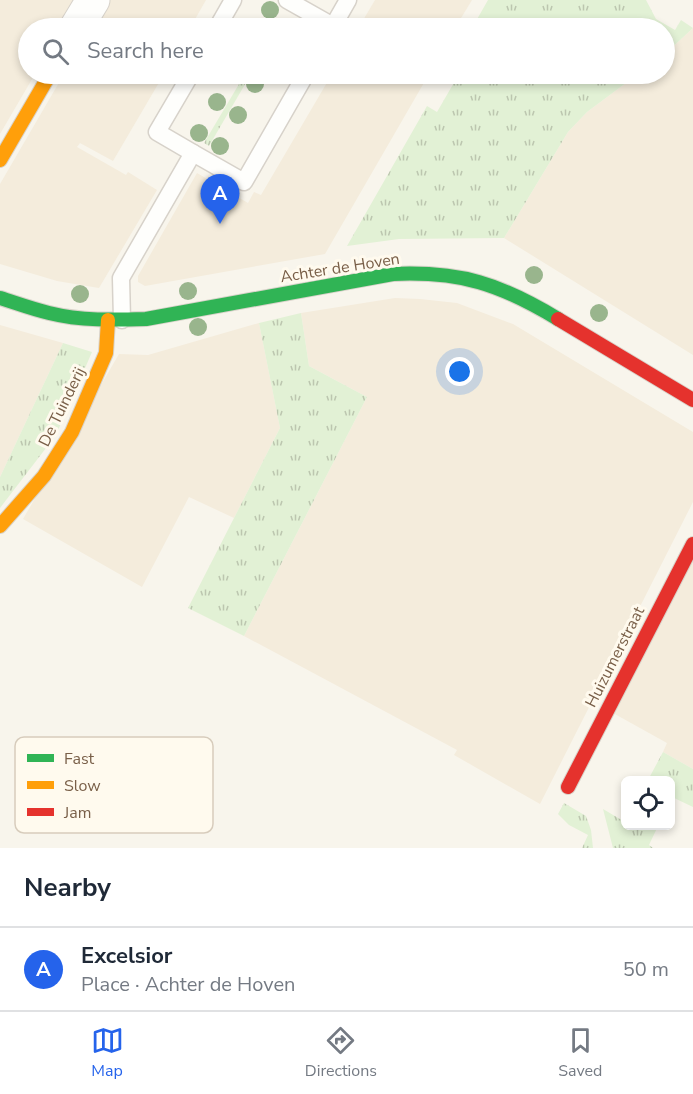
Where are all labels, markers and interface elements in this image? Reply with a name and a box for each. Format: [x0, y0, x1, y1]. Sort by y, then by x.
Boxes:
search box [18, 18, 675, 84]
icon: search [39, 35, 72, 68]
text: Search here [87, 36, 204, 66]
pin: A [200, 174, 240, 224]
street label: Achter de Hoven [279, 248, 401, 288]
your location [445, 357, 474, 386]
street label: De Tuinderij [33, 364, 91, 450]
street label: Huizumerstraat [580, 602, 650, 711]
legend [15, 737, 213, 833]
text: Fast [64, 748, 95, 770]
text: Slow [64, 775, 101, 797]
map controls [621, 776, 675, 830]
button: locate [621, 776, 675, 830]
text: Jam [63, 802, 91, 824]
text: Nearby [24, 870, 111, 905]
text: Excelsior [81, 941, 173, 971]
text: A [36, 956, 51, 983]
text: 50 m [623, 956, 669, 983]
text: Place · Achter de Hoven [81, 971, 295, 998]
tab: Map [91, 1024, 124, 1082]
tab: Directions [305, 1024, 377, 1082]
tab: Saved [558, 1024, 602, 1082]

